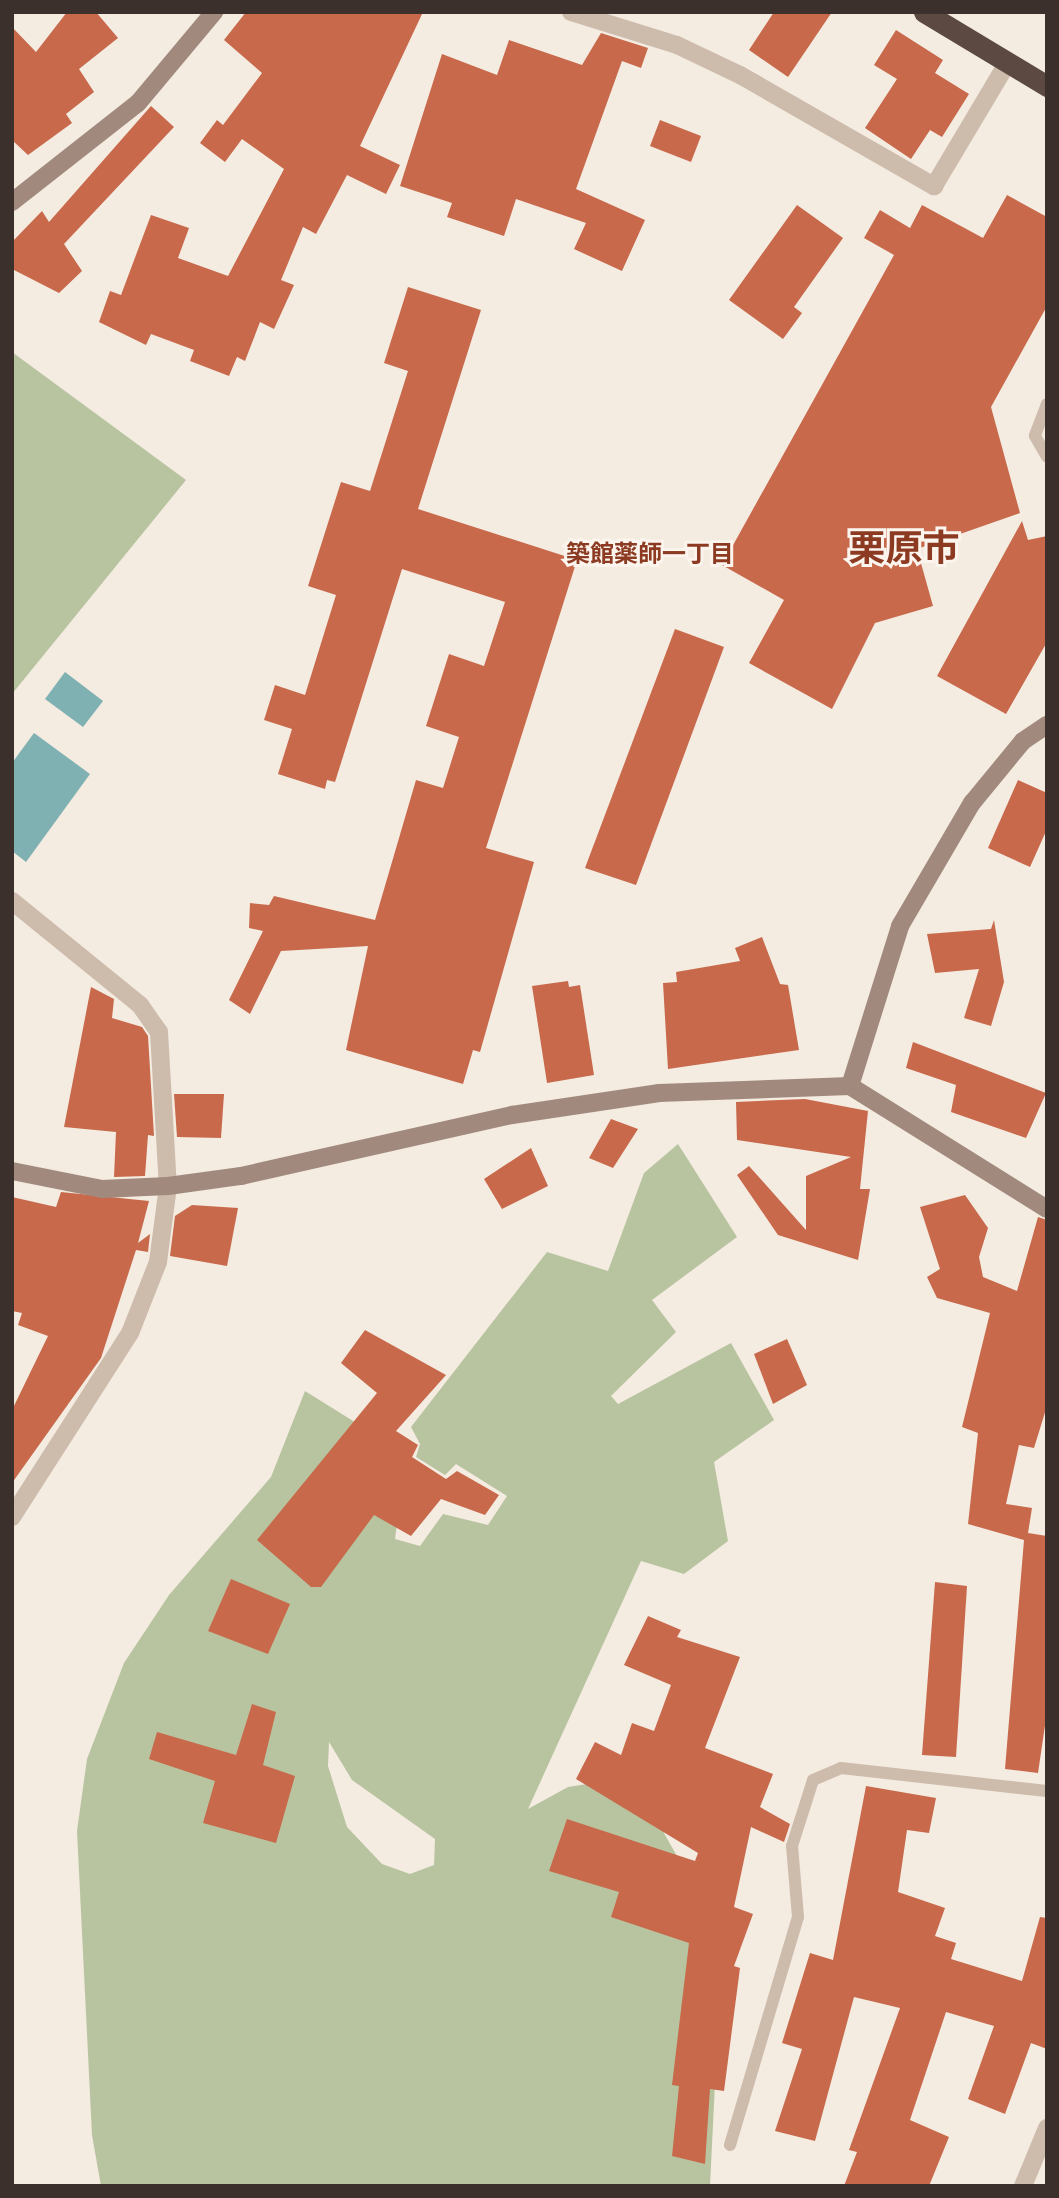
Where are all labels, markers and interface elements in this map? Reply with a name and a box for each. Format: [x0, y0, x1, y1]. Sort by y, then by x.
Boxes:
district label: 栗原市 [849, 527, 959, 571]
district label: 築館薬師一丁目 [566, 541, 734, 569]

